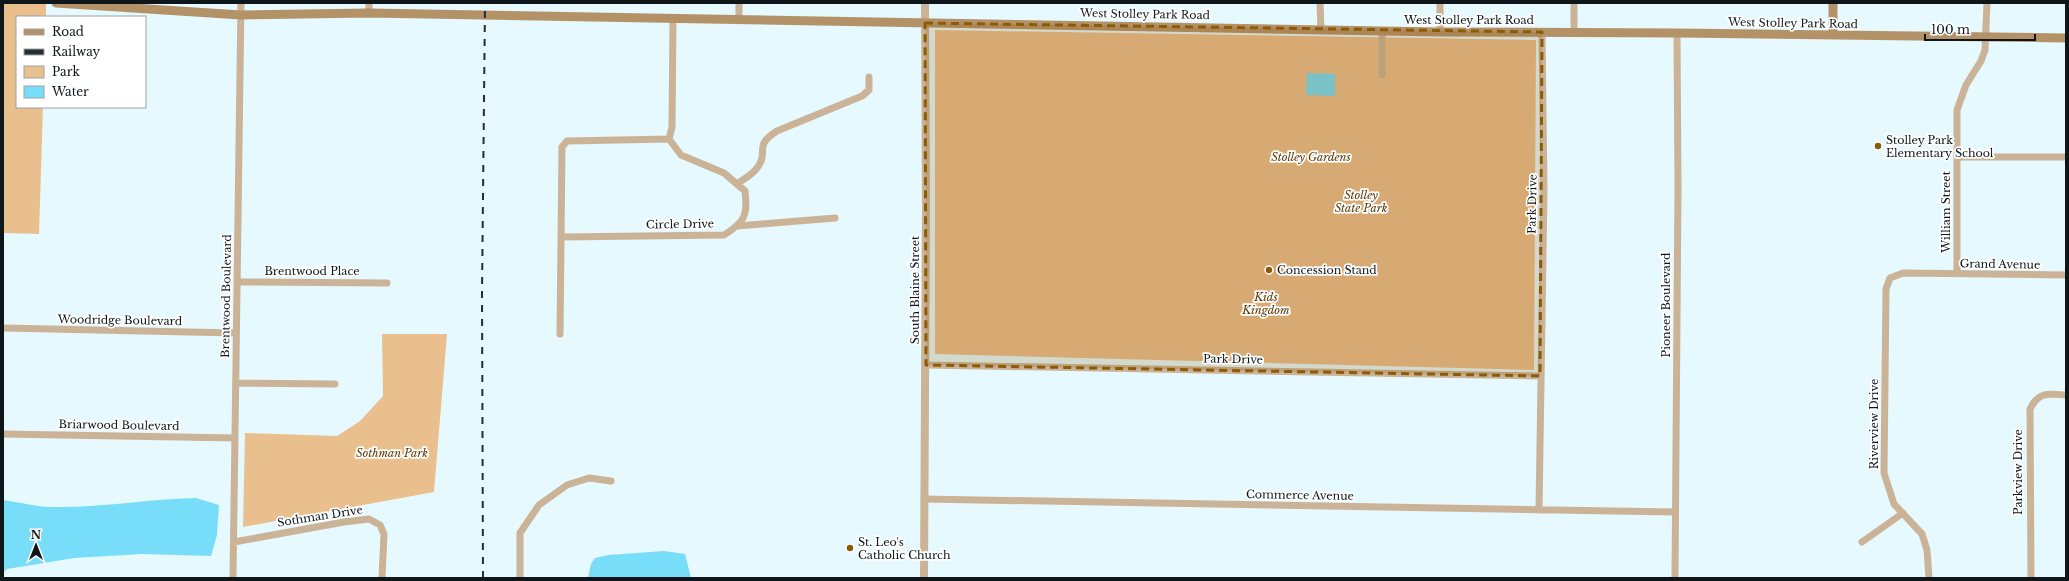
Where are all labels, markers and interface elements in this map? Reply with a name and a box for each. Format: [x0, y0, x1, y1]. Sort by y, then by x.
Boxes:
street label: West Stolley Park Road [1079, 6, 1211, 22]
street label: West Stolley Park Road [1403, 13, 1535, 27]
street label: West Stolley Park Road [1727, 15, 1859, 31]
legend [16, 16, 146, 108]
scale bar [1925, 16, 2035, 42]
text: 100 m [1931, 22, 1970, 37]
text: Road [52, 24, 84, 39]
text: Railway [52, 44, 101, 59]
text: Park [52, 64, 80, 79]
text: Water [51, 84, 89, 99]
place label: Stolley Park Elementary School [1886, 133, 1994, 160]
marker: Stolley Park Elementary School [1873, 141, 1883, 151]
park label: Stolley Gardens [1271, 150, 1351, 164]
street label: William Street [1939, 170, 1953, 254]
street label: Park Drive [1524, 174, 1540, 234]
park label: Stolley State Park [1335, 188, 1388, 215]
street label: Circle Drive [646, 216, 714, 232]
street label: Brentwood Boulevard [218, 233, 234, 358]
street label: South Blaine Street [908, 235, 922, 344]
street label: Pioneer Boulevard [1659, 252, 1673, 357]
street label: Grand Avenue [1960, 256, 2040, 272]
place label: Concession Stand [1277, 263, 1377, 277]
street label: Brentwood Place [264, 264, 360, 278]
marker: Concession Stand [1264, 265, 1274, 275]
park label: Kids Kingdom [1241, 290, 1290, 317]
street label: Woodridge Boulevard [57, 312, 183, 328]
street label: Park Drive [1203, 351, 1263, 367]
street label: Riverview Drive [1867, 379, 1881, 469]
street label: Briarwood Boulevard [58, 417, 180, 433]
street label: Parkview Drive [2011, 429, 2025, 515]
park label: Sothman Park [356, 446, 428, 460]
street label: Commerce Avenue [1246, 487, 1354, 503]
street label: Sothman Drive [276, 502, 364, 530]
north arrow [16, 525, 56, 565]
text: N [31, 528, 42, 542]
place label: St. Leo's Catholic Church [858, 535, 951, 562]
marker: St. Leo's Catholic Church [845, 543, 855, 553]

